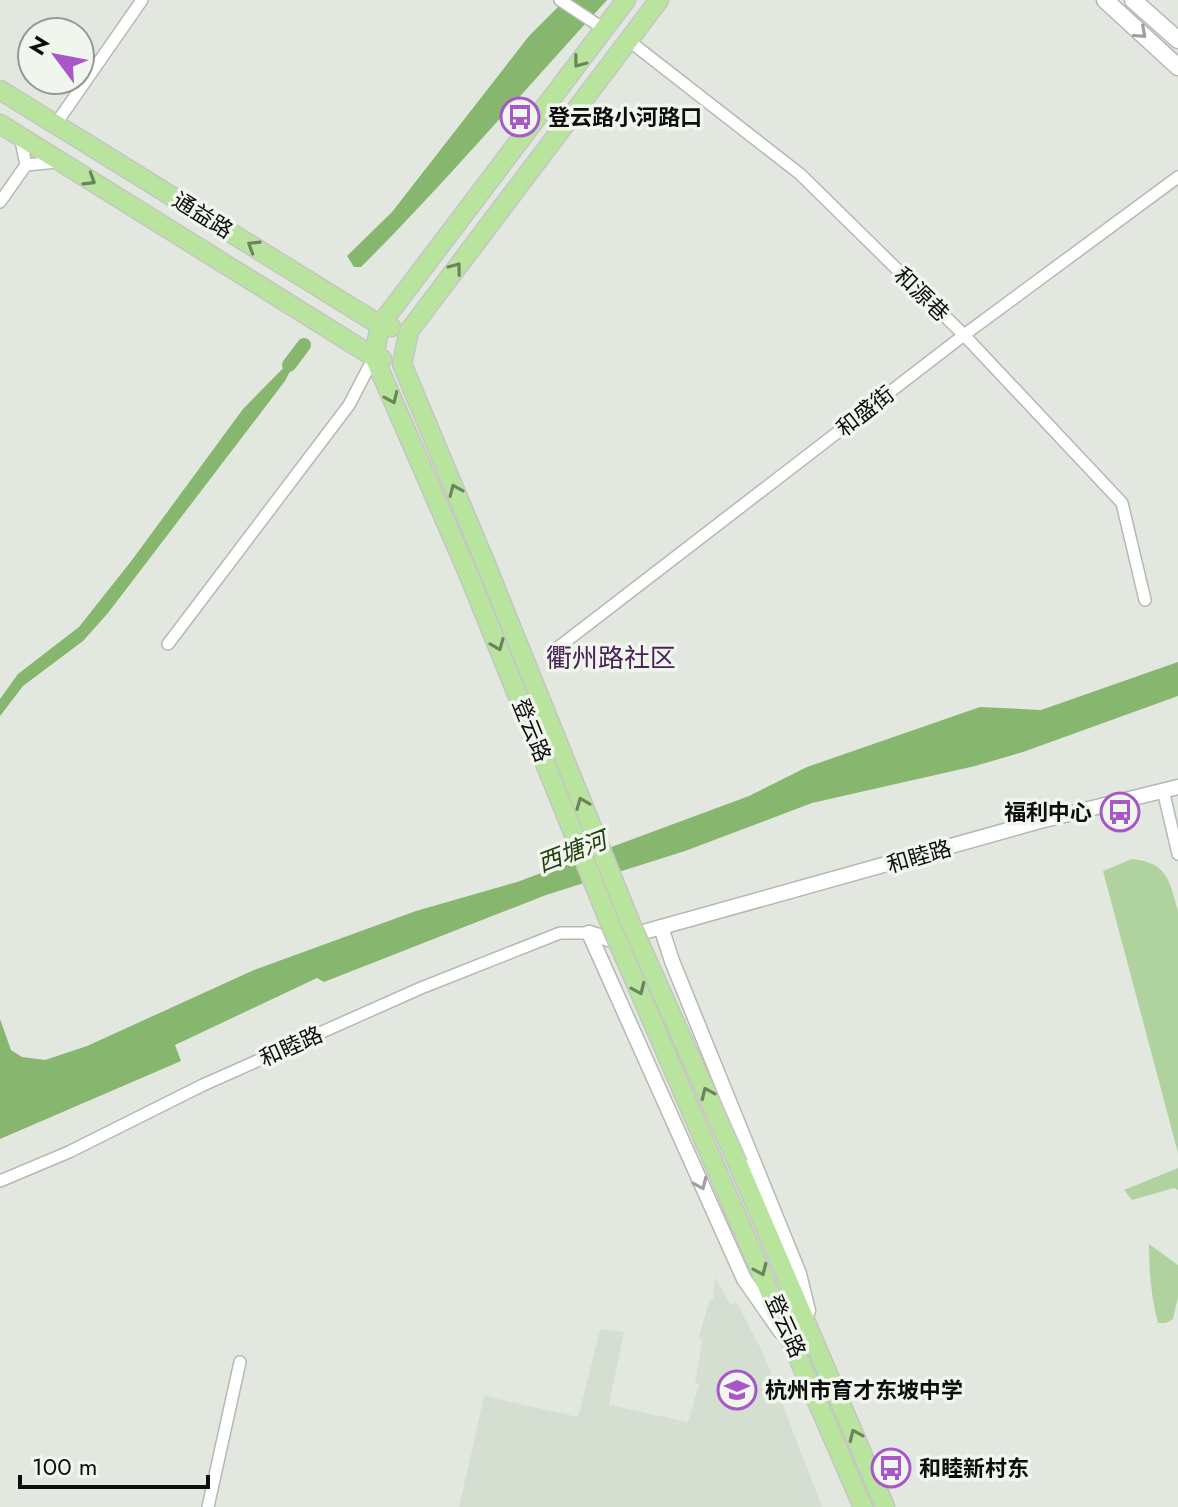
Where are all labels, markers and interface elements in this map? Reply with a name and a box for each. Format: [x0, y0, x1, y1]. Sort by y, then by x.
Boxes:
north arrow [16, 16, 96, 96]
one-way arrow [1132, 24, 1147, 38]
text: N [21, 30, 57, 61]
one-way arrow [575, 53, 589, 68]
bus stop icon: 登云路小河路口 [499, 96, 541, 138]
place label: 登云路小河路口 [548, 101, 702, 133]
one-way arrow [81, 170, 96, 185]
street label: 通益路 [167, 184, 239, 246]
one-way arrow [247, 240, 262, 256]
street label: 和源巷 [887, 260, 957, 328]
one-way arrow [447, 263, 461, 277]
street label: 和盛街 [829, 378, 901, 444]
one-way arrow [382, 390, 398, 405]
one-way arrow [448, 484, 464, 498]
one-way arrow [488, 637, 504, 651]
district label: 衢州路社区 [546, 639, 676, 677]
street label: 登云路 [505, 693, 559, 767]
bus stop icon: 福利中心 [1099, 791, 1141, 833]
place label: 福利中心 [1004, 796, 1092, 828]
one-way arrow [576, 797, 592, 811]
water label: 西塘河 [532, 821, 615, 881]
street label: 和睦路 [883, 832, 955, 880]
one-way arrow [629, 981, 645, 996]
street label: 和睦路 [254, 1018, 328, 1074]
one-way arrow [700, 1087, 716, 1101]
one-way arrow [691, 1175, 707, 1190]
one-way arrow [752, 1262, 768, 1276]
street label: 登云路 [758, 1289, 814, 1363]
school or university icon: 杭州市育才东坡中学 [716, 1369, 758, 1411]
place label: 杭州市育才东坡中学 [765, 1374, 963, 1406]
one-way arrow [849, 1429, 865, 1443]
scale bar [20, 1439, 208, 1489]
bus stop icon: 和睦新村东 [870, 1447, 912, 1489]
text: 100 m [32, 1449, 98, 1484]
place label: 和睦新村东 [919, 1452, 1029, 1484]

